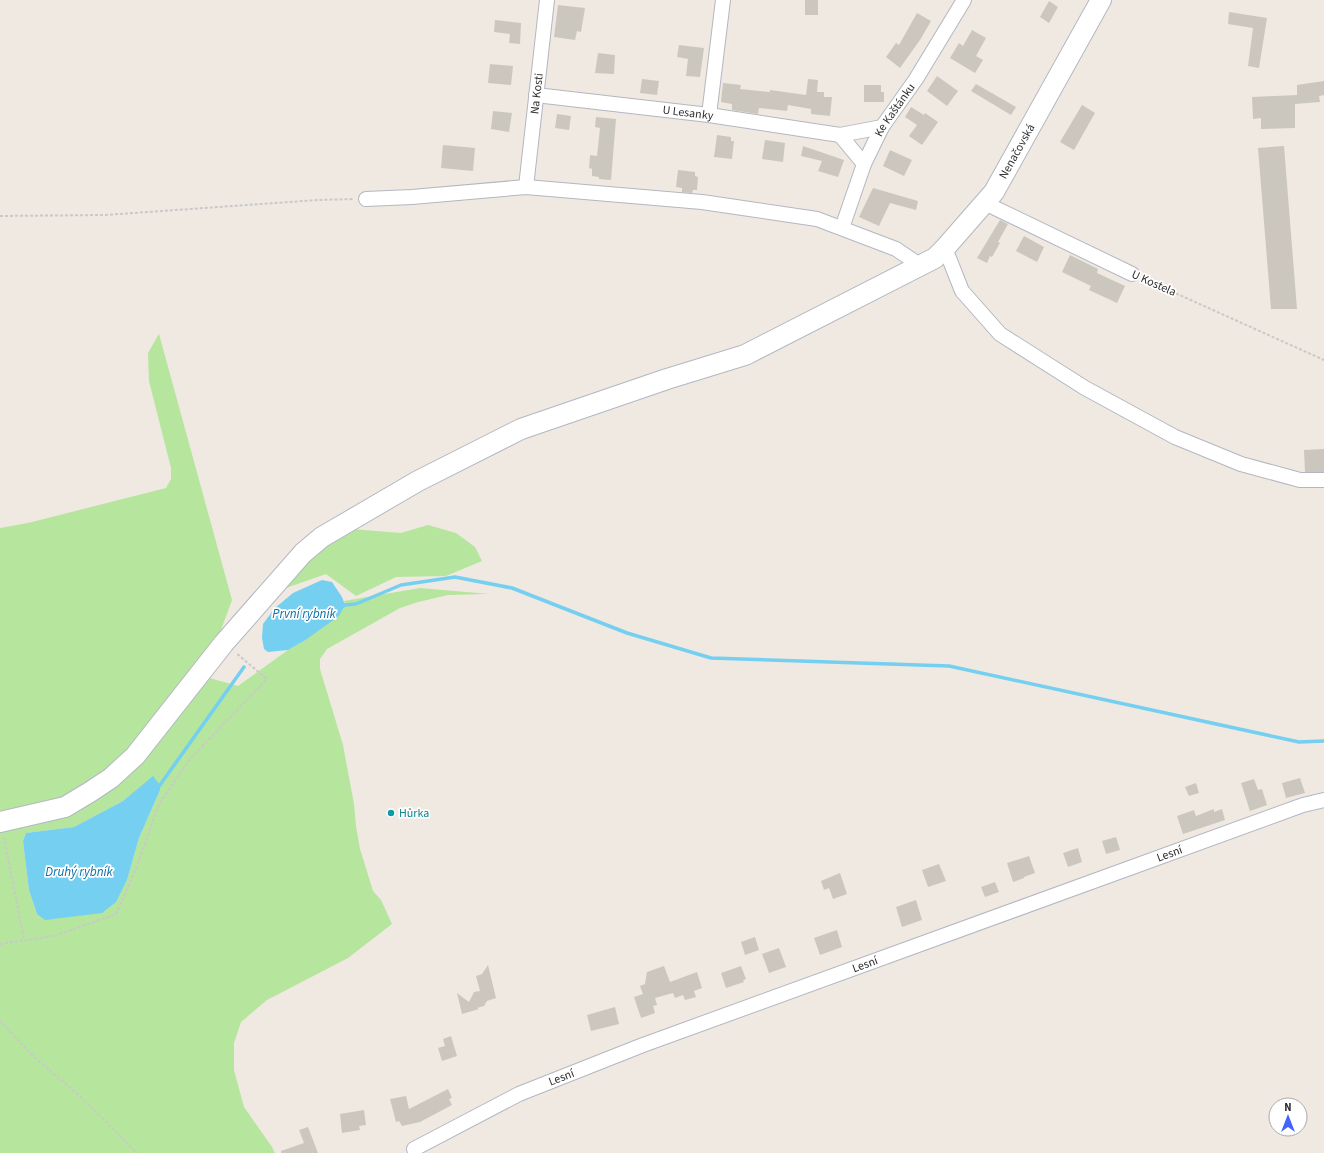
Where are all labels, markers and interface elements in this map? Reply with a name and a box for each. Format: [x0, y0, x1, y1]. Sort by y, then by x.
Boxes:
street label: Na Kosti [526, 72, 548, 115]
street label: Ke Kaštánku [871, 80, 919, 140]
street label: U Lesanky [662, 102, 715, 125]
street label: Nenačovská [995, 121, 1039, 182]
street label: U Kostela [1129, 266, 1179, 301]
water label: První rybník [272, 605, 337, 623]
place label: Hůrka [399, 805, 429, 822]
marker: Hůrka [386, 808, 396, 818]
street label: Lesní [1154, 841, 1186, 867]
water label: Druhý rybník [45, 863, 114, 881]
street label: Lesní [850, 952, 881, 977]
street label: Lesní [546, 1065, 578, 1090]
north arrow [1268, 1097, 1308, 1137]
text: N [1284, 1100, 1292, 1115]

